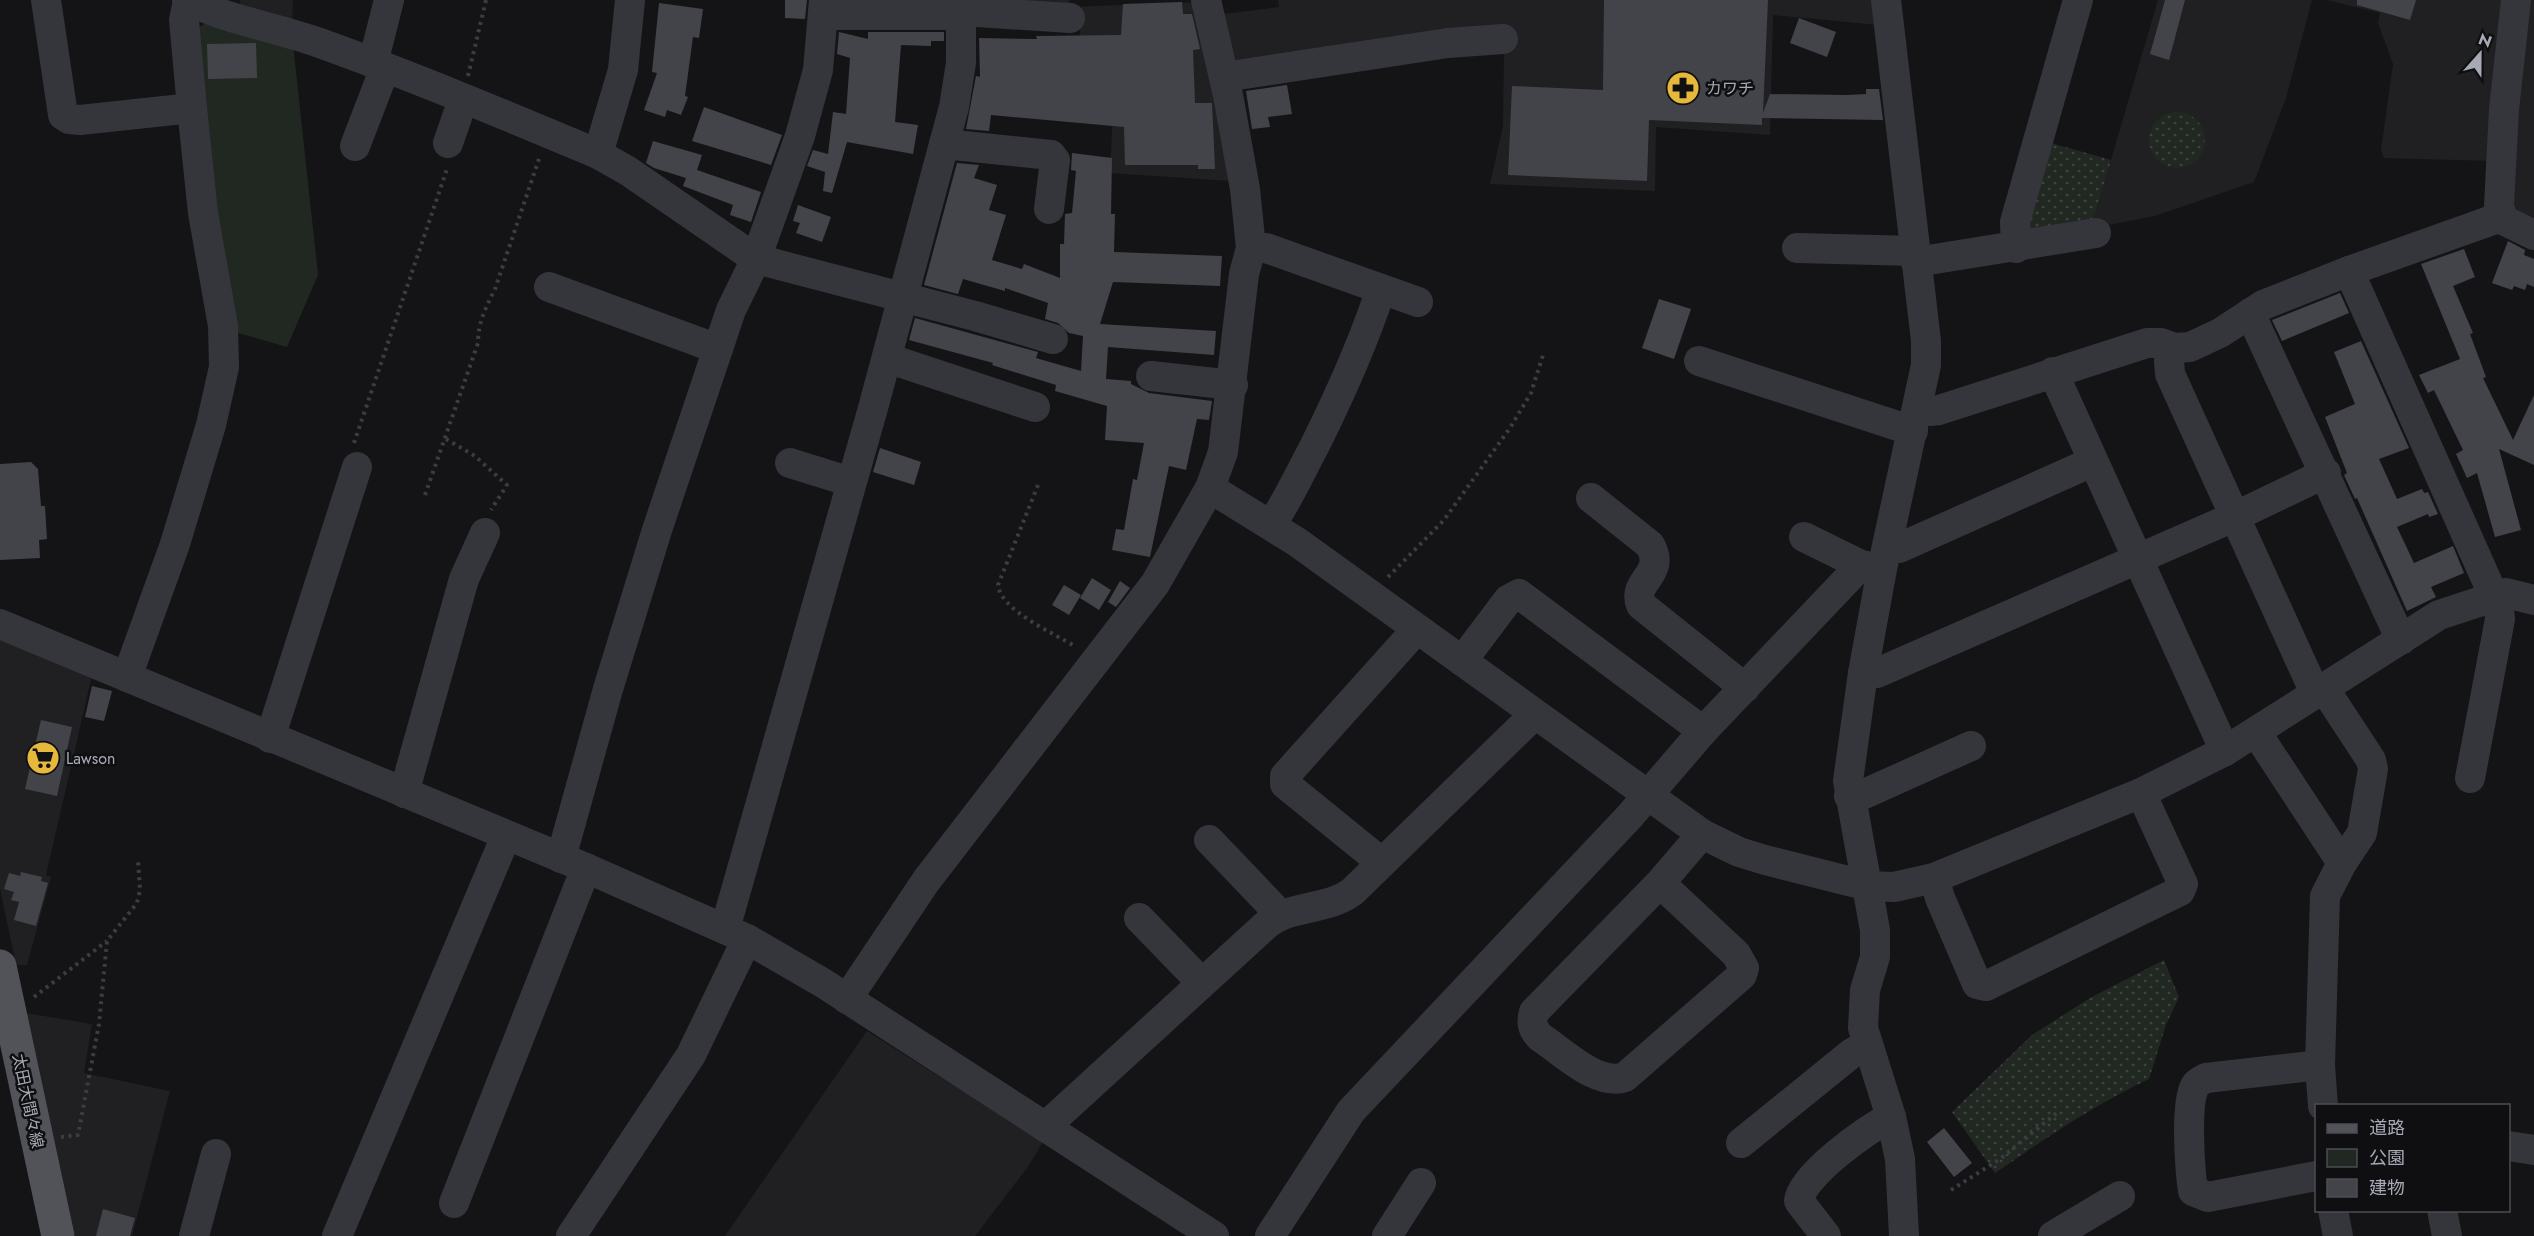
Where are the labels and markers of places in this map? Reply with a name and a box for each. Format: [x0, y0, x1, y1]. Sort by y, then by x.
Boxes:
pharmacy icon: カワチ [1665, 70, 1701, 106]
place label: カワチ [1706, 77, 1754, 100]
supermarket icon: Lawson [25, 740, 61, 776]
place label: Lawson [66, 747, 115, 770]

